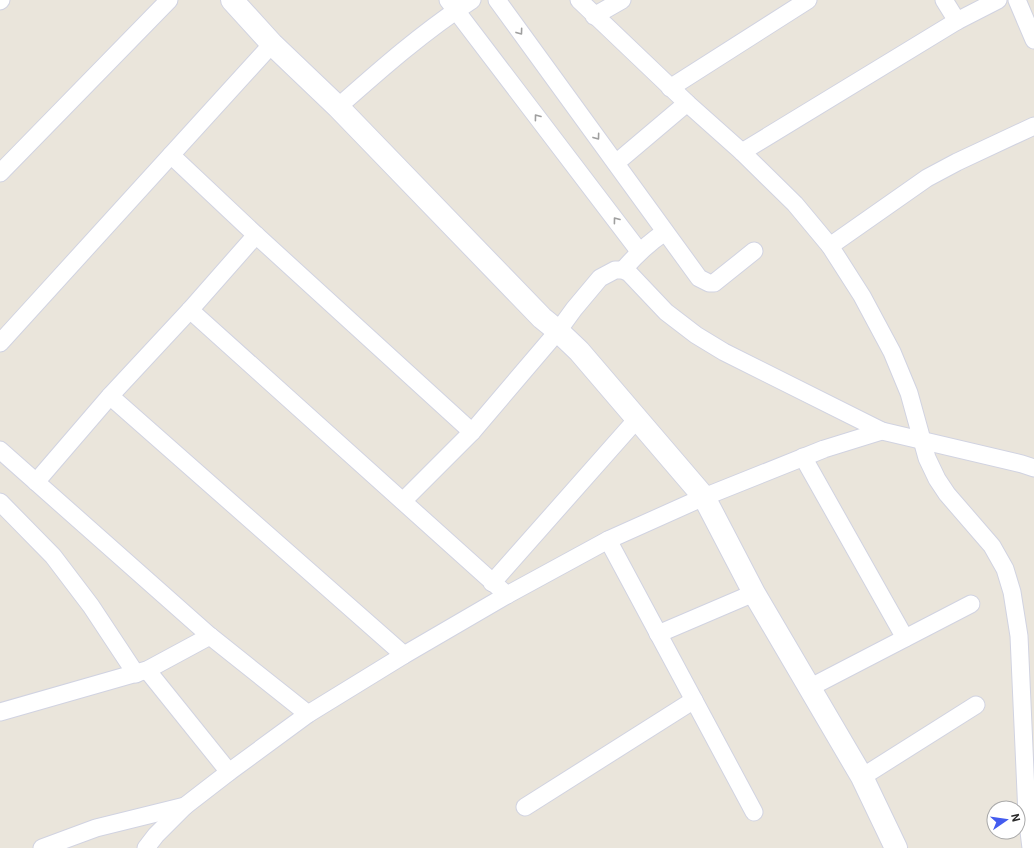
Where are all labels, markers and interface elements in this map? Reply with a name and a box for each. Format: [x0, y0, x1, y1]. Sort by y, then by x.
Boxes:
one-way arrow [515, 27, 522, 34]
one-way arrow [535, 114, 542, 121]
one-way arrow [592, 132, 599, 139]
one-way arrow [613, 217, 620, 224]
north arrow [986, 800, 1026, 840]
text: N [1008, 813, 1023, 823]

